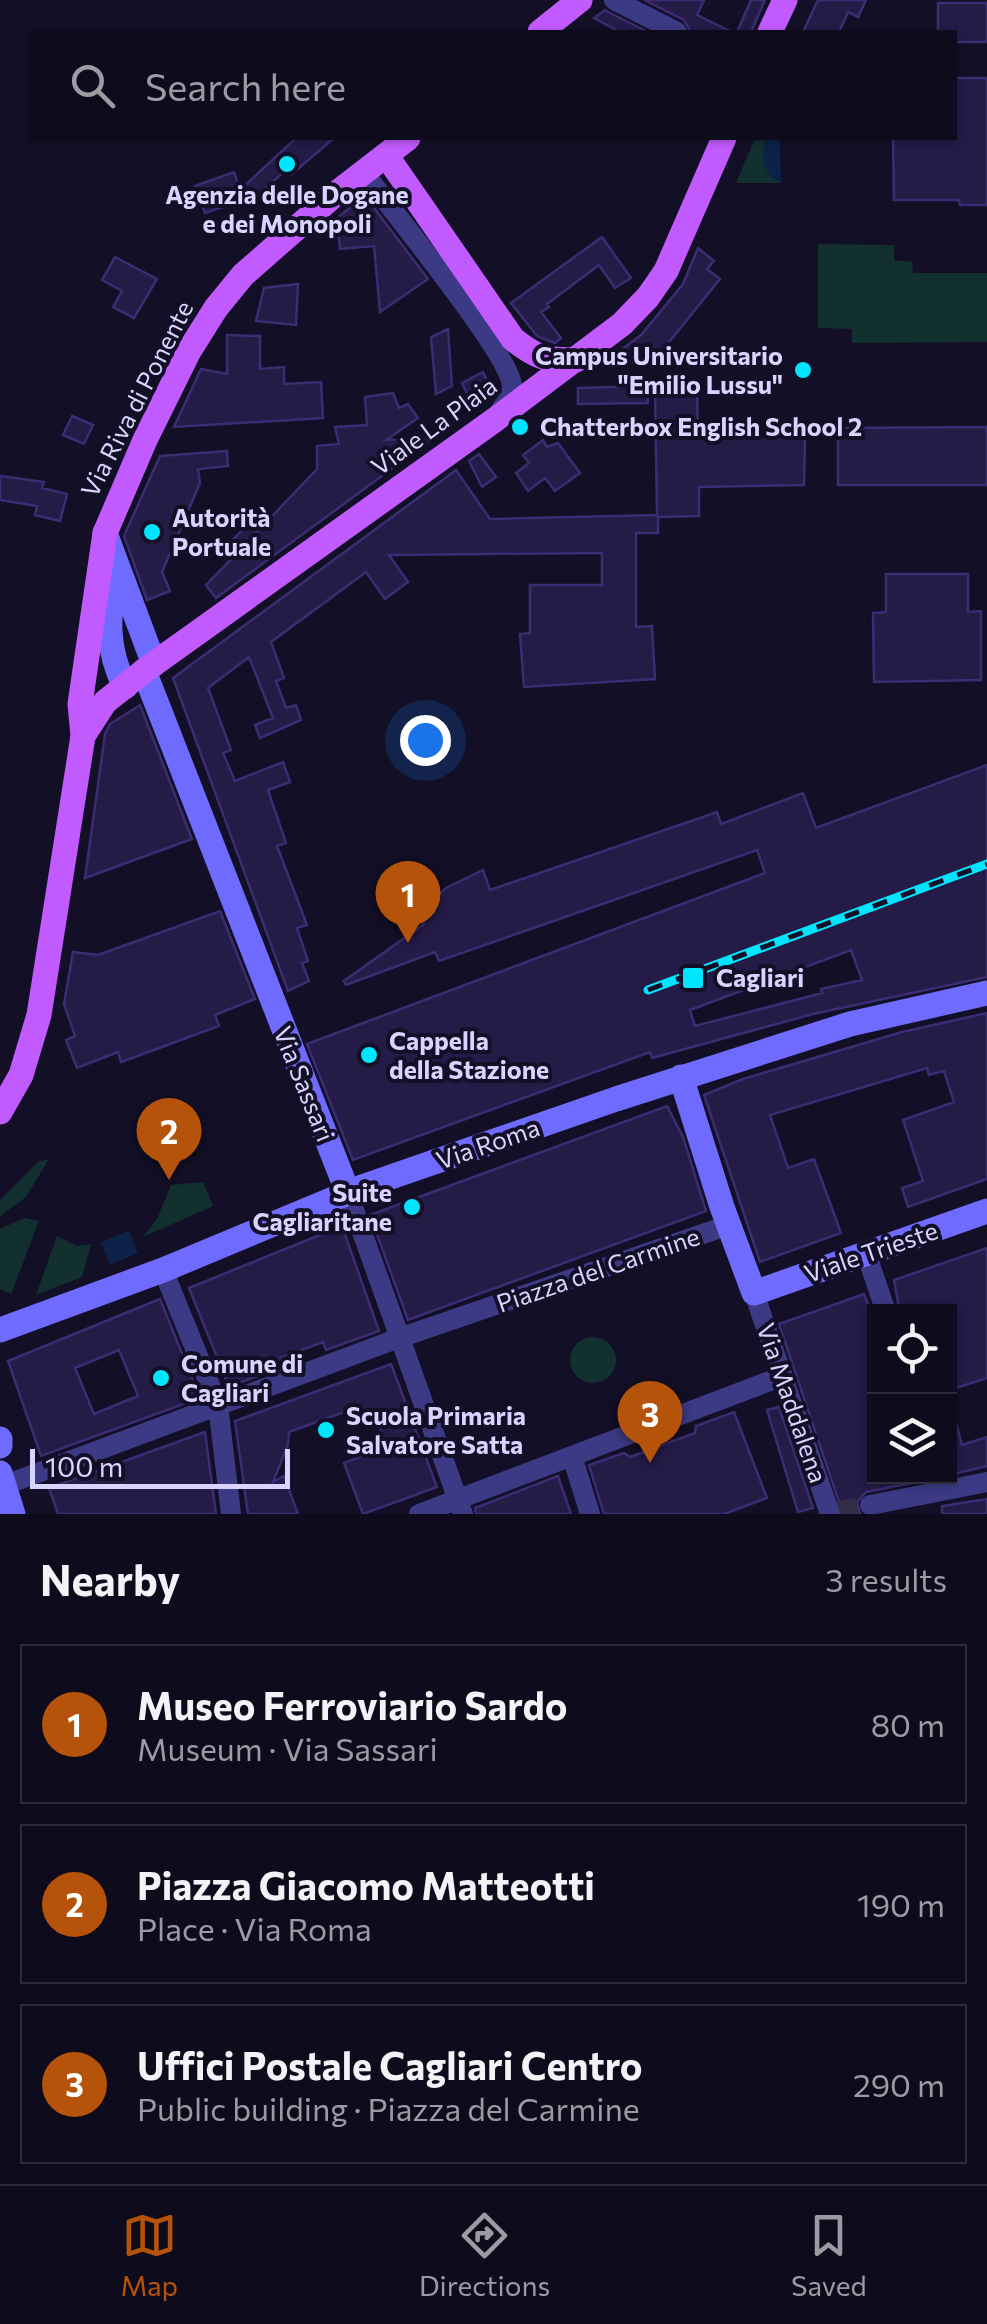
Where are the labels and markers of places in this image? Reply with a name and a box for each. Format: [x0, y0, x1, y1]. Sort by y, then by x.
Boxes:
marker: Agenzia delle Dogane e dei Monopoli [276, 153, 298, 175]
place label: Agenzia delle Dogane e dei Monopoli [165, 179, 409, 238]
place label: Campus Universitario "Emilio Lussu" [535, 340, 783, 399]
marker: Campus Universitario "Emilio Lussu" [792, 359, 814, 381]
place label: Chatterbox English School 2 [540, 411, 862, 441]
marker: Chatterbox English School 2 [509, 416, 531, 438]
place label: Autorità Portuale [172, 502, 271, 561]
marker: Autorità Portuale [141, 521, 163, 543]
pin: 1 [376, 860, 440, 943]
place label: Cagliari [716, 962, 804, 992]
marker: Cagliari [680, 965, 706, 991]
place label: Cappella della Stazione [389, 1025, 549, 1084]
marker: Cappella della Stazione [358, 1044, 380, 1066]
pin: 2 [136, 1098, 202, 1180]
place label: Suite Cagliaritane [252, 1177, 392, 1236]
marker: Suite Cagliaritane [401, 1196, 423, 1218]
place label: Comune di Cagliari [181, 1348, 303, 1407]
marker: Comune di Cagliari [150, 1367, 172, 1389]
pin: 3 [618, 1380, 682, 1463]
place label: Scuola Primaria Salvatore Satta [346, 1400, 526, 1459]
marker: Scuola Primaria Salvatore Satta [315, 1419, 337, 1441]

